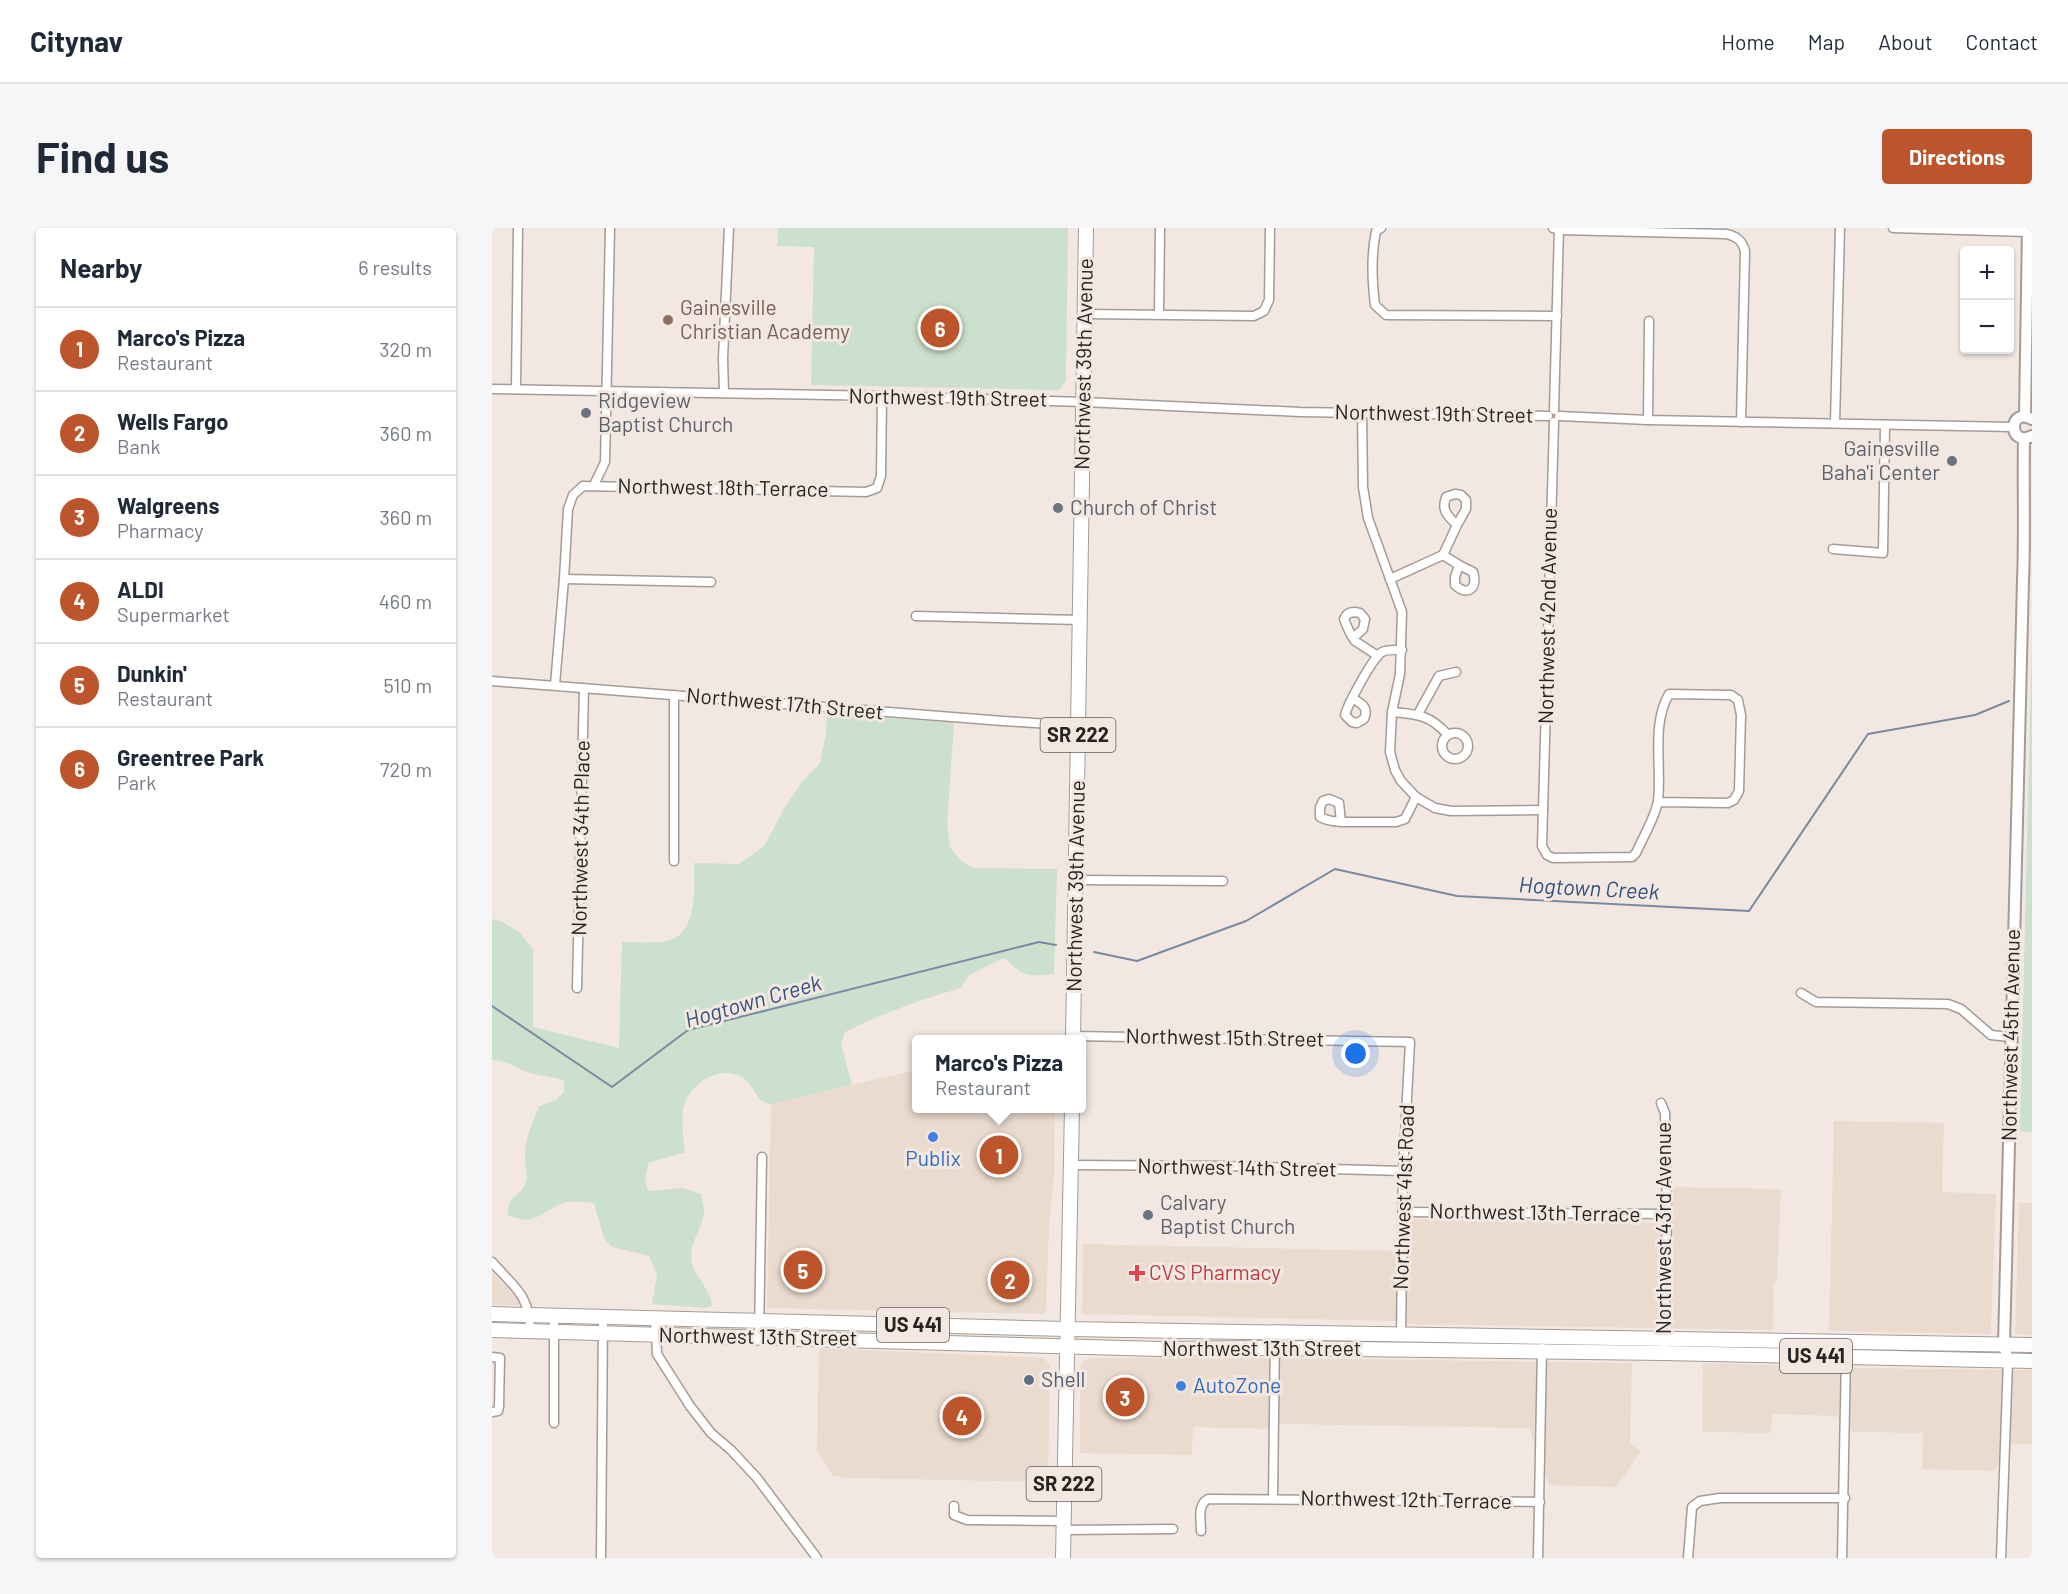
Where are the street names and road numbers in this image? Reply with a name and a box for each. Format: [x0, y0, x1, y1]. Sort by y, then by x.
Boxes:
street label: Northwest 39th Avenue [1068, 258, 1097, 470]
street label: Northwest 19th Street [848, 382, 1048, 411]
street label: Northwest 19th Street [1334, 398, 1534, 427]
street label: Northwest 18th Terrace [617, 472, 829, 501]
street label: Northwest 42nd Avenue [1532, 508, 1561, 724]
street label: Northwest 17th Street [685, 681, 885, 724]
road number: SR 222 [1040, 718, 1116, 752]
street label: Northwest 34th Place [565, 740, 594, 936]
street label: Northwest 39th Avenue [1060, 780, 1089, 992]
street label: Northwest 45th Avenue [1995, 929, 2024, 1141]
street label: Northwest 15th Street [1125, 1022, 1325, 1051]
street label: Northwest 41st Road [1387, 1104, 1418, 1290]
street label: Northwest 43rd Avenue [1650, 1122, 1675, 1334]
street label: Northwest 14th Street [1137, 1152, 1337, 1181]
street label: Northwest 13th Terrace [1429, 1197, 1641, 1226]
road number: US 441 [877, 1308, 949, 1342]
street label: Northwest 13th Street [658, 1321, 858, 1350]
street label: Northwest 13th Street [1163, 1335, 1361, 1360]
road number: US 441 [1780, 1339, 1852, 1373]
road number: SR 222 [1026, 1467, 1102, 1501]
street label: Northwest 12th Terrace [1300, 1484, 1512, 1513]

